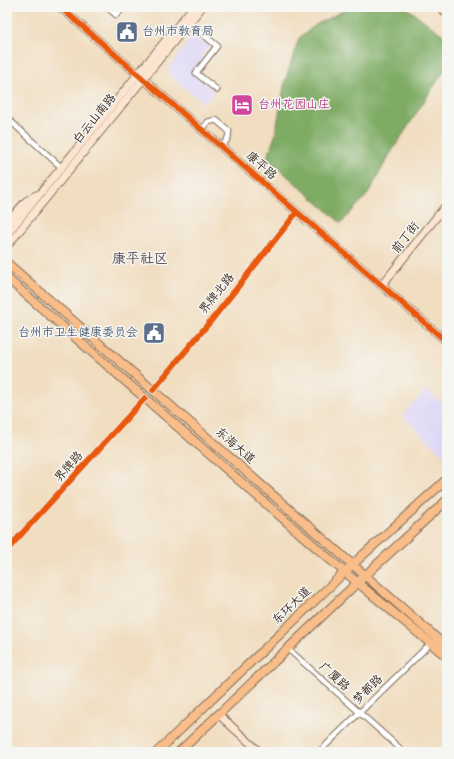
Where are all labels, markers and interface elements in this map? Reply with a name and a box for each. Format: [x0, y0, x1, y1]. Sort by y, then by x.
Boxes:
public building icon: 台州市教育局 [114, 19, 140, 45]
place label: 台州市教育局 [142, 24, 214, 40]
street label: 白云山南路 [70, 91, 120, 147]
hotel icon: 台州花园山庄 [229, 92, 255, 118]
place label: 台州花园山庄 [258, 97, 330, 113]
street label: 康平路 [242, 148, 280, 184]
street label: 前丁街 [388, 219, 424, 257]
district label: 康平社区 [112, 250, 168, 268]
street label: 界牌北路 [196, 270, 238, 318]
public building icon: 台州市卫生健康委员会 [141, 320, 167, 346]
place label: 台州市卫生健康委员会 [18, 325, 138, 341]
street label: 东海大道 [212, 424, 258, 468]
street label: 界牌路 [51, 448, 87, 486]
street label: 东环大道 [269, 584, 315, 628]
street label: 广厦路 [315, 659, 353, 695]
street label: 梦都路 [349, 672, 387, 708]

